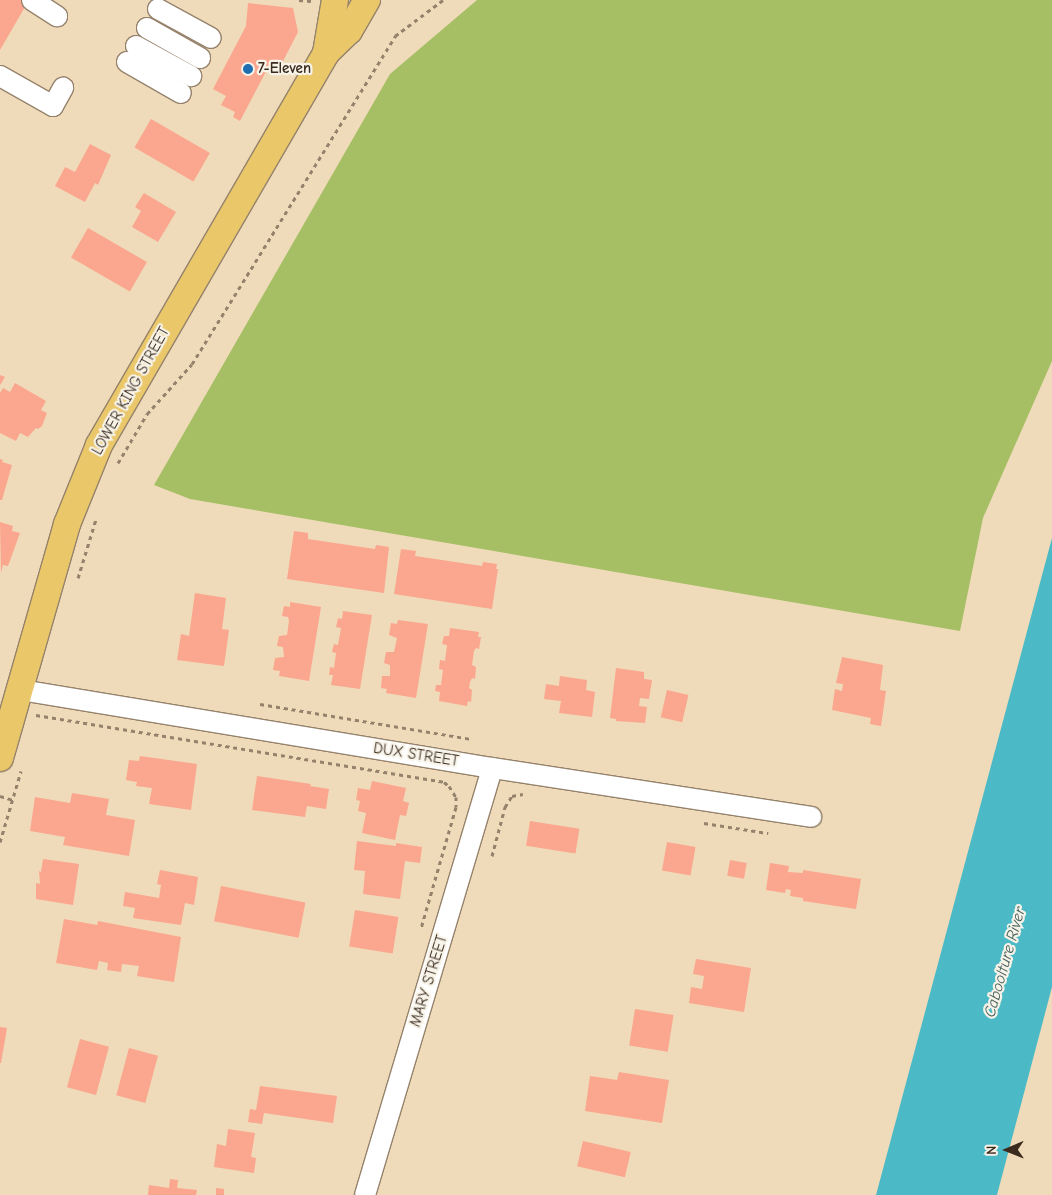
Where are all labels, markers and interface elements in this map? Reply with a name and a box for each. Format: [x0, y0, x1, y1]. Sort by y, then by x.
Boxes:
place label: 7-Eleven [258, 60, 311, 78]
marker: 7-Eleven [242, 63, 254, 75]
street label: LOWER KING STREET [88, 324, 174, 458]
street label: DUX STREET [372, 739, 460, 771]
water label: Caboolture River [980, 905, 1030, 1019]
street label: MARY STREET [406, 933, 452, 1029]
north arrow [982, 1125, 1032, 1175]
text: N [983, 1146, 1000, 1155]

